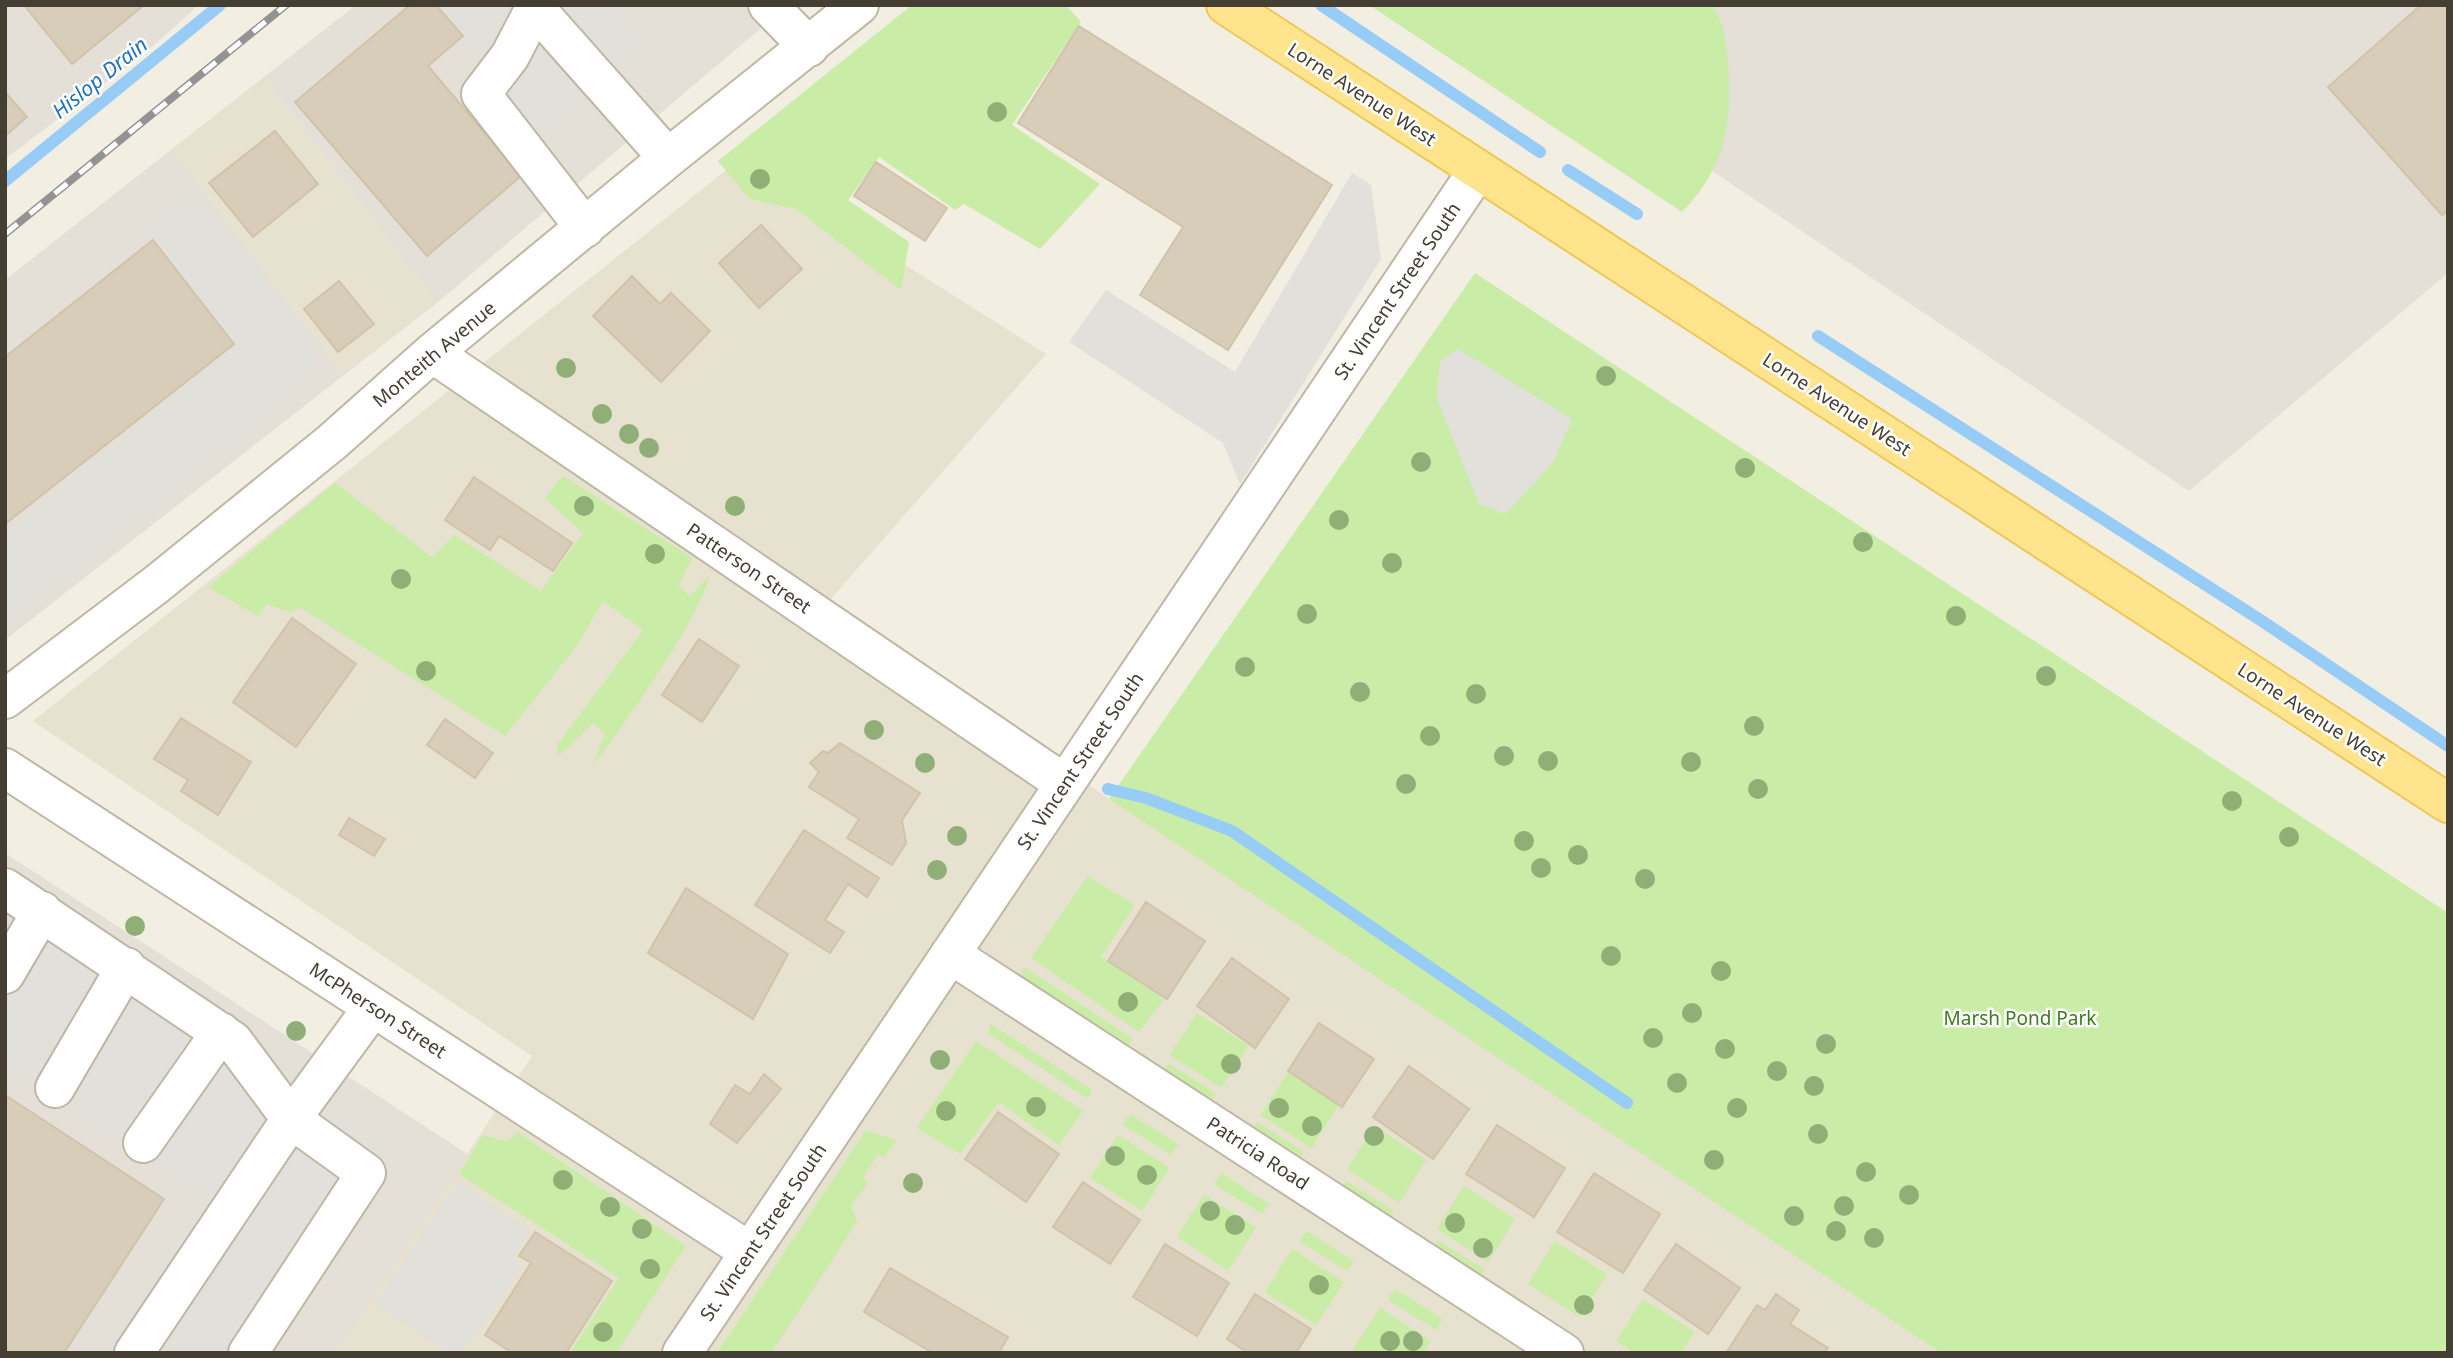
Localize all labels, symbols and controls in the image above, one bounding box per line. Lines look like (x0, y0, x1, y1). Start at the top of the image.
water label: Hislop Drain (46, 30, 153, 124)
street label: Lorne Avenue West (1283, 36, 1441, 152)
street label: St. Vincent Street South (1328, 197, 1466, 385)
street label: Monteith Avenue (367, 295, 501, 413)
street label: Lorne Avenue West (1758, 346, 1916, 462)
street label: Patterson Street (682, 517, 816, 619)
street label: Lorne Avenue West (2233, 656, 2391, 772)
street label: St. Vincent Street South (1011, 667, 1149, 855)
street label: McPherson Street (304, 956, 452, 1064)
park label: Marsh Pond Park (1943, 1005, 2097, 1031)
street label: Patricia Road (1202, 1110, 1314, 1196)
street label: St. Vincent Street South (694, 1138, 832, 1326)

